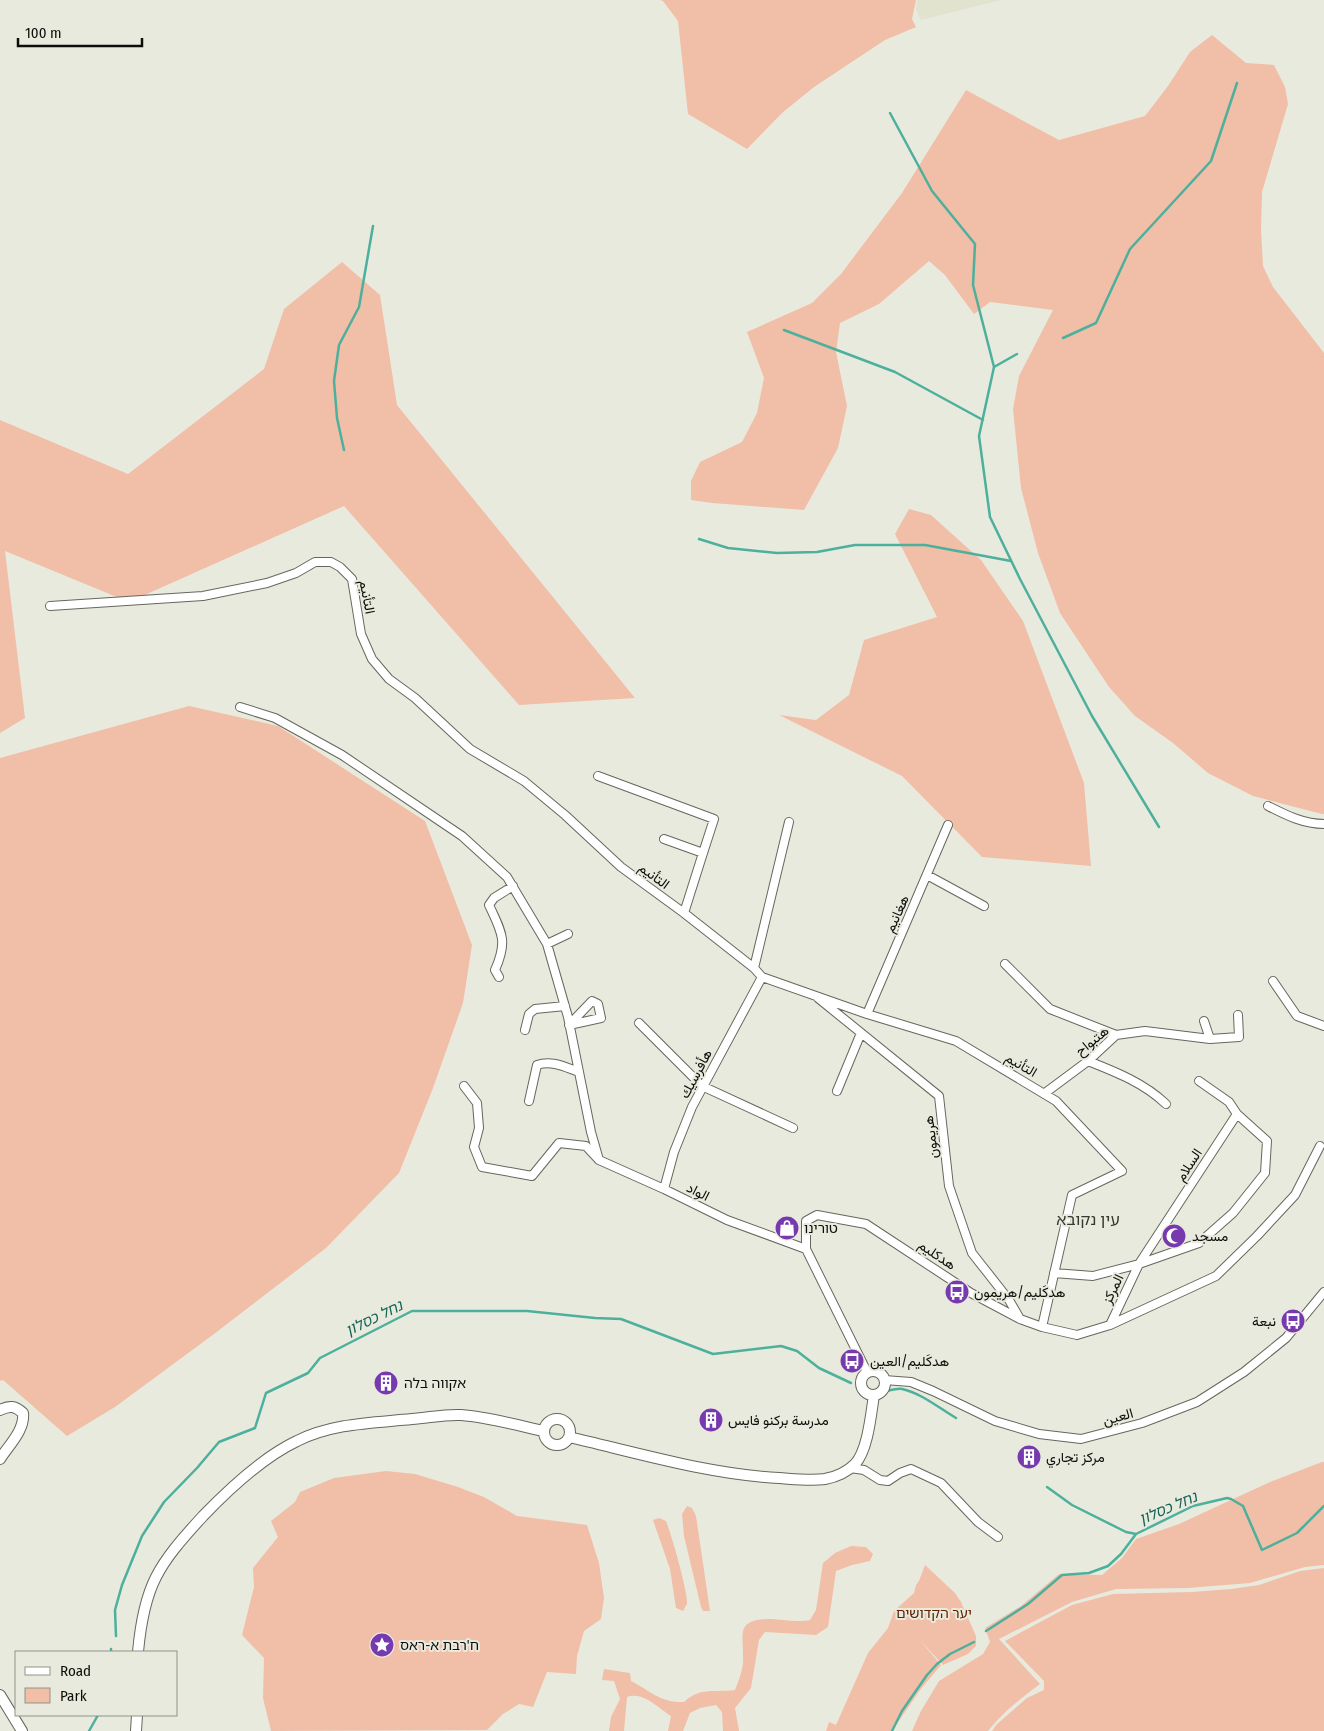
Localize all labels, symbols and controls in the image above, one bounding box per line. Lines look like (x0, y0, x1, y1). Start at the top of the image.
scale bar (18, 15, 141, 47)
text: 100 m (25, 24, 62, 42)
street label: التأنيم (355, 579, 379, 615)
street label: التأنيم (635, 859, 673, 893)
street label: هغانيم (881, 892, 913, 935)
street label: هتبواح (1072, 1022, 1114, 1061)
street label: هأفرسيك (676, 1046, 716, 1101)
street label: التأنيم (1002, 1049, 1040, 1081)
street label: هريمون (920, 1114, 942, 1159)
street label: السلام (1172, 1145, 1206, 1185)
street label: الواد (684, 1179, 712, 1205)
district label: עין נקובא (1056, 1210, 1120, 1229)
shop icon: טורינו (774, 1215, 800, 1241)
place label: טורינו (804, 1220, 838, 1237)
mosque icon: مسجد (1161, 1223, 1187, 1249)
place label: مسجد (1192, 1228, 1228, 1245)
street label: هدكليم (915, 1236, 959, 1274)
street label: المركز (1098, 1271, 1127, 1308)
bus stop icon: هدكَليم/هريمون (944, 1279, 970, 1305)
place label: هدكَليم/هريمون (974, 1284, 1066, 1301)
water label: נחל כסלון (343, 1296, 407, 1340)
bus stop icon: نبعة (1280, 1308, 1306, 1334)
place label: نبعة (1252, 1313, 1276, 1330)
bus stop icon: هدكَليم/العين (839, 1348, 865, 1374)
place label: هدكَليم/العين (870, 1353, 949, 1370)
building icon: אקווה בלה (373, 1370, 399, 1396)
place label: אקווה בלה (404, 1375, 466, 1392)
street label: العين (1101, 1405, 1135, 1429)
building icon: مدرسة بركنو فايس (698, 1407, 724, 1433)
place label: مدرسة بركنو فايس (728, 1412, 829, 1429)
building icon: مركز تجاري (1016, 1444, 1042, 1470)
place label: مركز تجاري (1046, 1449, 1105, 1469)
water label: נחל כסלון (1136, 1487, 1201, 1528)
park label: יער הקדושים (896, 1605, 972, 1622)
place icon: ח'רבת א-ראס (369, 1632, 395, 1658)
place label: ח'רבת א-ראס (400, 1637, 479, 1654)
legend (15, 1651, 178, 1716)
text: Road (60, 1662, 91, 1680)
text: Park (60, 1687, 87, 1705)

